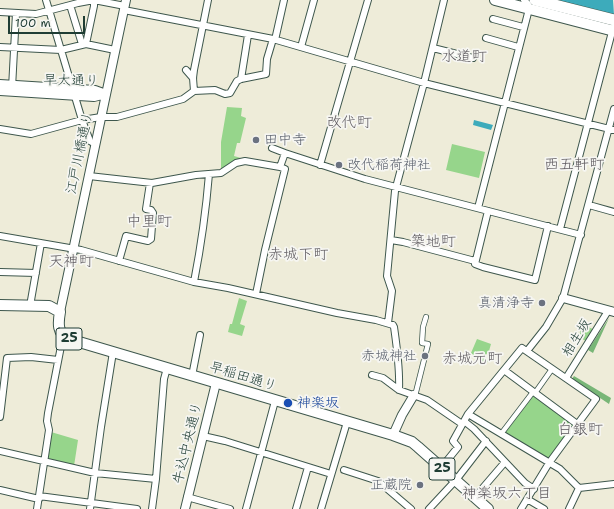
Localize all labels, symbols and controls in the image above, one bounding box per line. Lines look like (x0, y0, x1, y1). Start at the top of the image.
scale bar (10, 8, 87, 34)
text: 100 m (15, 15, 51, 31)
district label: 水道町 (442, 48, 486, 66)
street label: 早大通り (43, 72, 99, 90)
street label: 江戸川橋通り (63, 110, 97, 196)
district label: 改代町 (327, 114, 371, 132)
place label: 田中寺 (264, 132, 306, 148)
marker: 田中寺 (251, 135, 261, 145)
district label: 西五軒町 (544, 156, 604, 174)
place label: 改代稲荷神社 (347, 157, 431, 173)
marker: 改代稲荷神社 (334, 160, 344, 170)
district label: 中里町 (127, 213, 171, 231)
district label: 築地町 (411, 233, 455, 251)
district label: 赤城下町 (268, 246, 328, 264)
district label: 天神町 (49, 253, 93, 271)
place label: 真清浄寺 (478, 295, 534, 311)
marker: 真清浄寺 (537, 298, 547, 308)
street label: 相生坂 (559, 316, 595, 360)
road number: 25 (56, 328, 82, 350)
place label: 赤城神社 (361, 348, 417, 364)
district label: 赤城元町 (442, 350, 502, 368)
marker: 赤城神社 (420, 351, 430, 361)
street label: 早稲田通り (207, 359, 279, 395)
place label: 神楽坂 (297, 395, 339, 411)
marker: 神楽坂 (282, 397, 294, 409)
street label: 牛込中央通り (170, 400, 206, 486)
district label: 白銀町 (558, 421, 602, 439)
road number: 25 (429, 458, 455, 480)
place label: 正蔵院 (370, 477, 412, 493)
marker: 正蔵院 (415, 480, 425, 490)
district label: 神楽坂六丁目 (462, 485, 552, 503)

